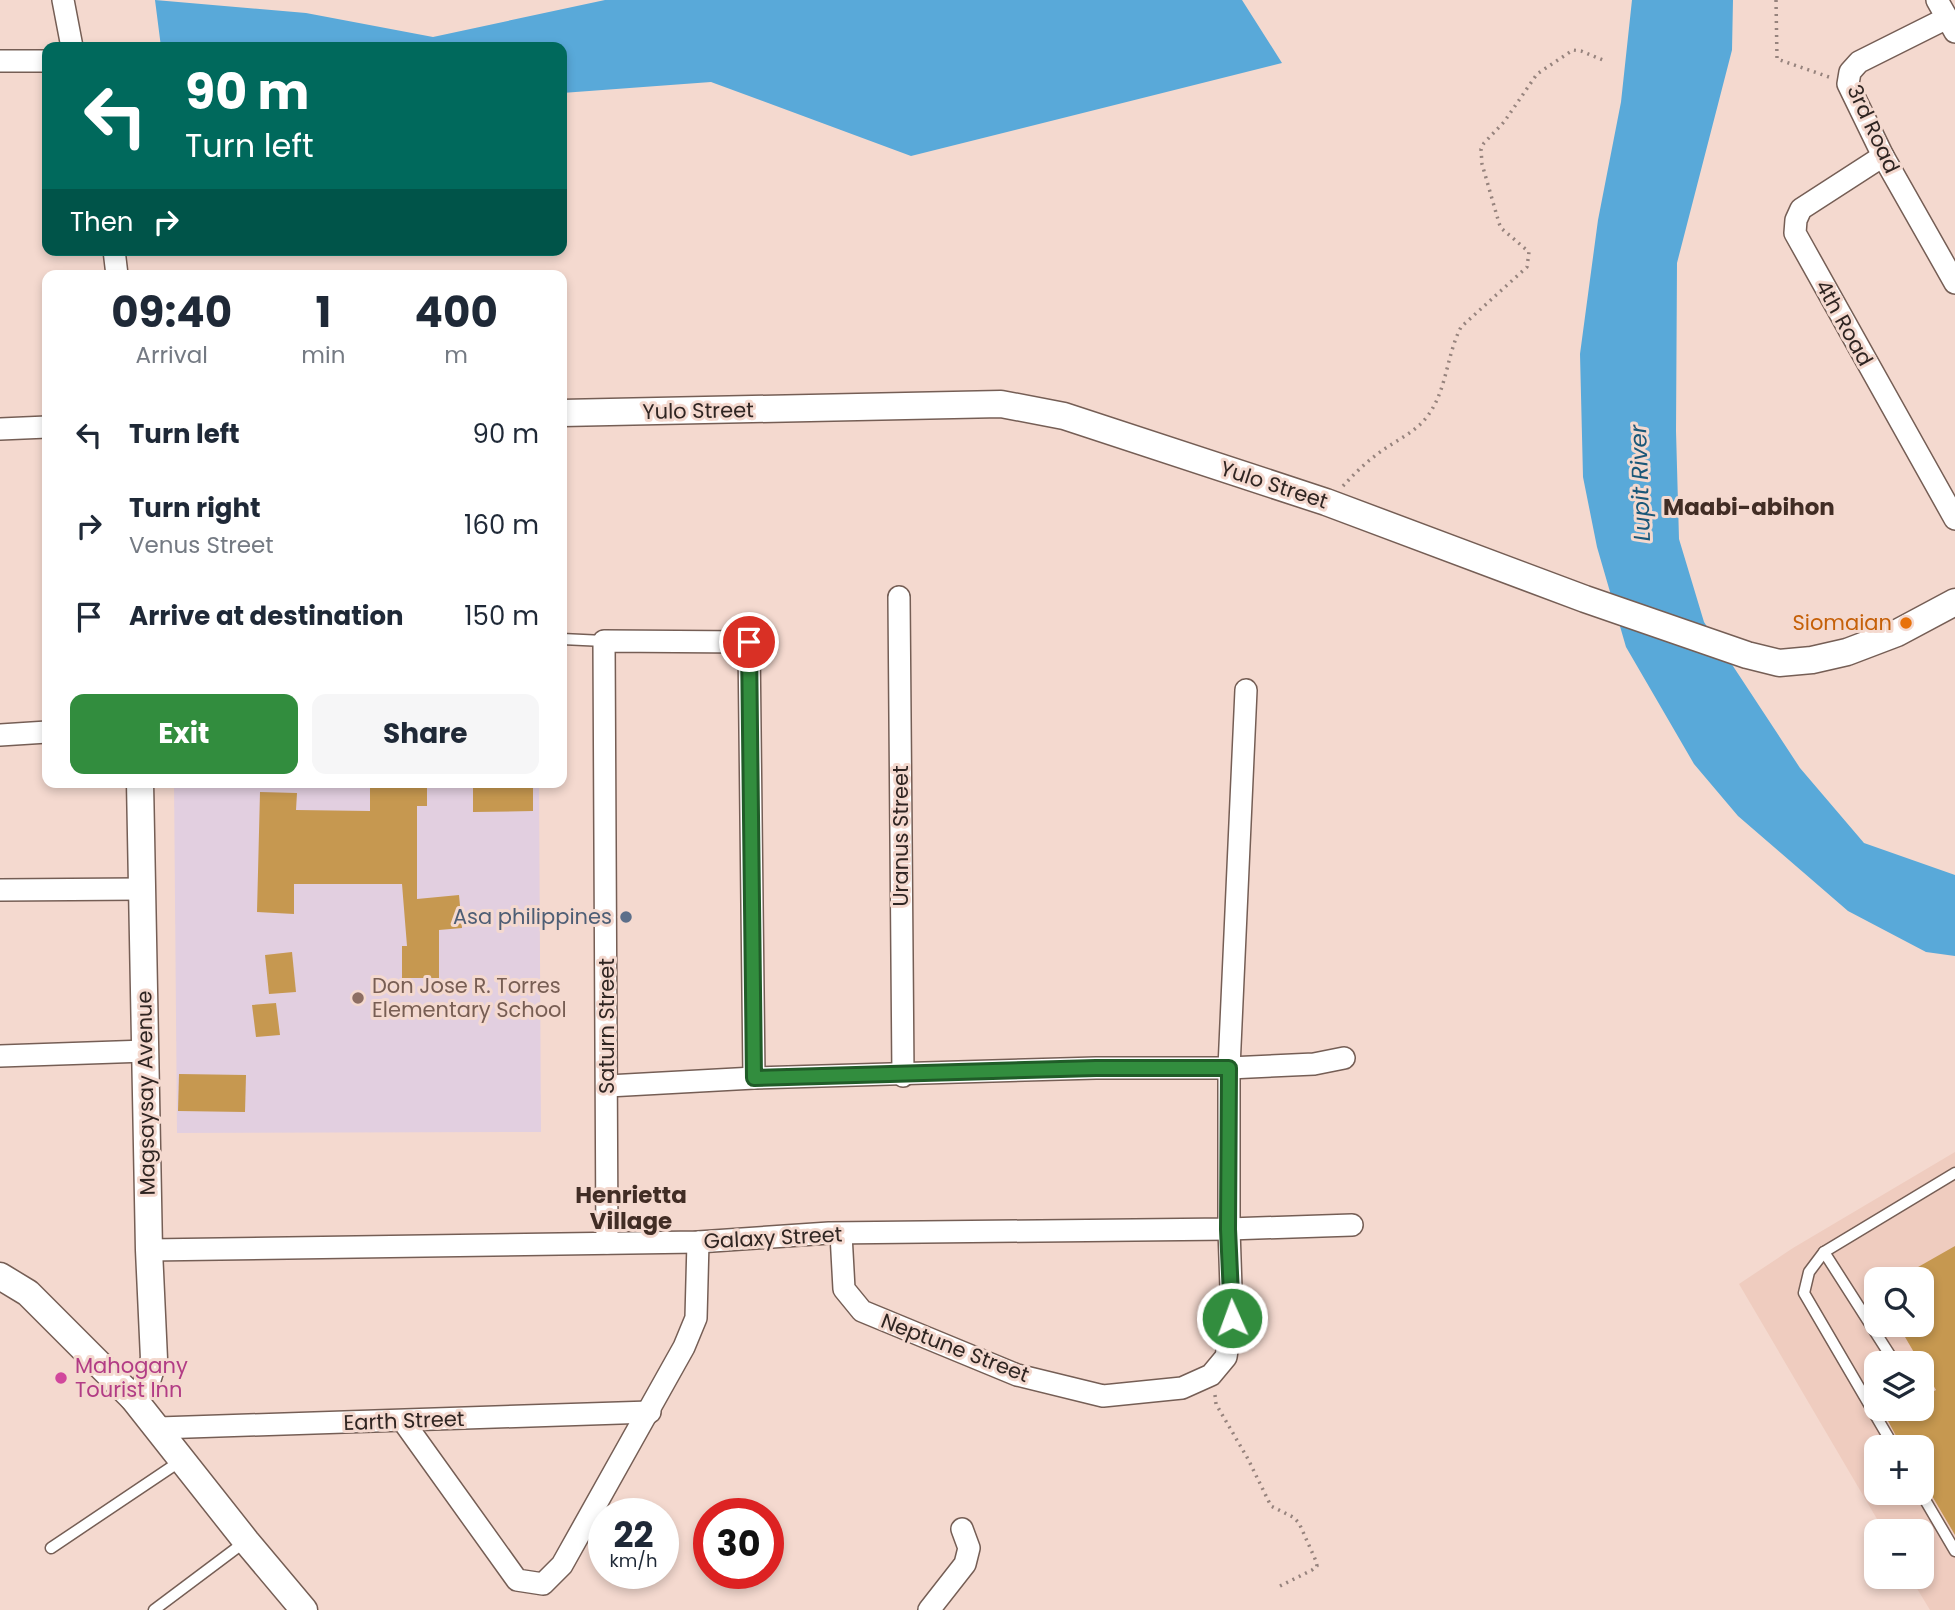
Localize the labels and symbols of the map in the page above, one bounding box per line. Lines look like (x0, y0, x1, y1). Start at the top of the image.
street label: 3rd Road (1840, 80, 1907, 178)
street label: 4th Road (1809, 274, 1880, 371)
street label: Yulo Street (642, 395, 754, 426)
water label: Lupit River (1622, 423, 1658, 542)
street label: Yulo Street (1217, 454, 1332, 516)
district label: Maabi-abihon (1663, 491, 1835, 523)
place label: Siomaian (1792, 608, 1892, 637)
pin (719, 612, 779, 672)
marker: Siomaian (1898, 615, 1914, 631)
street label: Uranus Street (886, 765, 915, 907)
place label: Asa philippines (453, 902, 612, 931)
marker: Asa philippines (618, 909, 634, 925)
street label: Saturn Street (592, 958, 621, 1094)
place label: Don Jose R. Torres Elementary School (372, 971, 567, 1024)
street label: Magsaysay Avenue (129, 990, 162, 1196)
marker: Don Jose R. Torres Elementary School (350, 990, 366, 1006)
district label: Henrietta Village (575, 1179, 687, 1237)
street label: Galaxy Street (703, 1219, 843, 1256)
position arrow (1195, 1281, 1269, 1355)
street label: Neptune Street (877, 1306, 1033, 1389)
place label: Mahogany Tourist Inn (75, 1351, 188, 1404)
marker: Mahogany Tourist Inn (53, 1370, 69, 1386)
street label: Earth Street (343, 1404, 465, 1437)
speed limit sign: 30 (693, 1498, 784, 1589)

